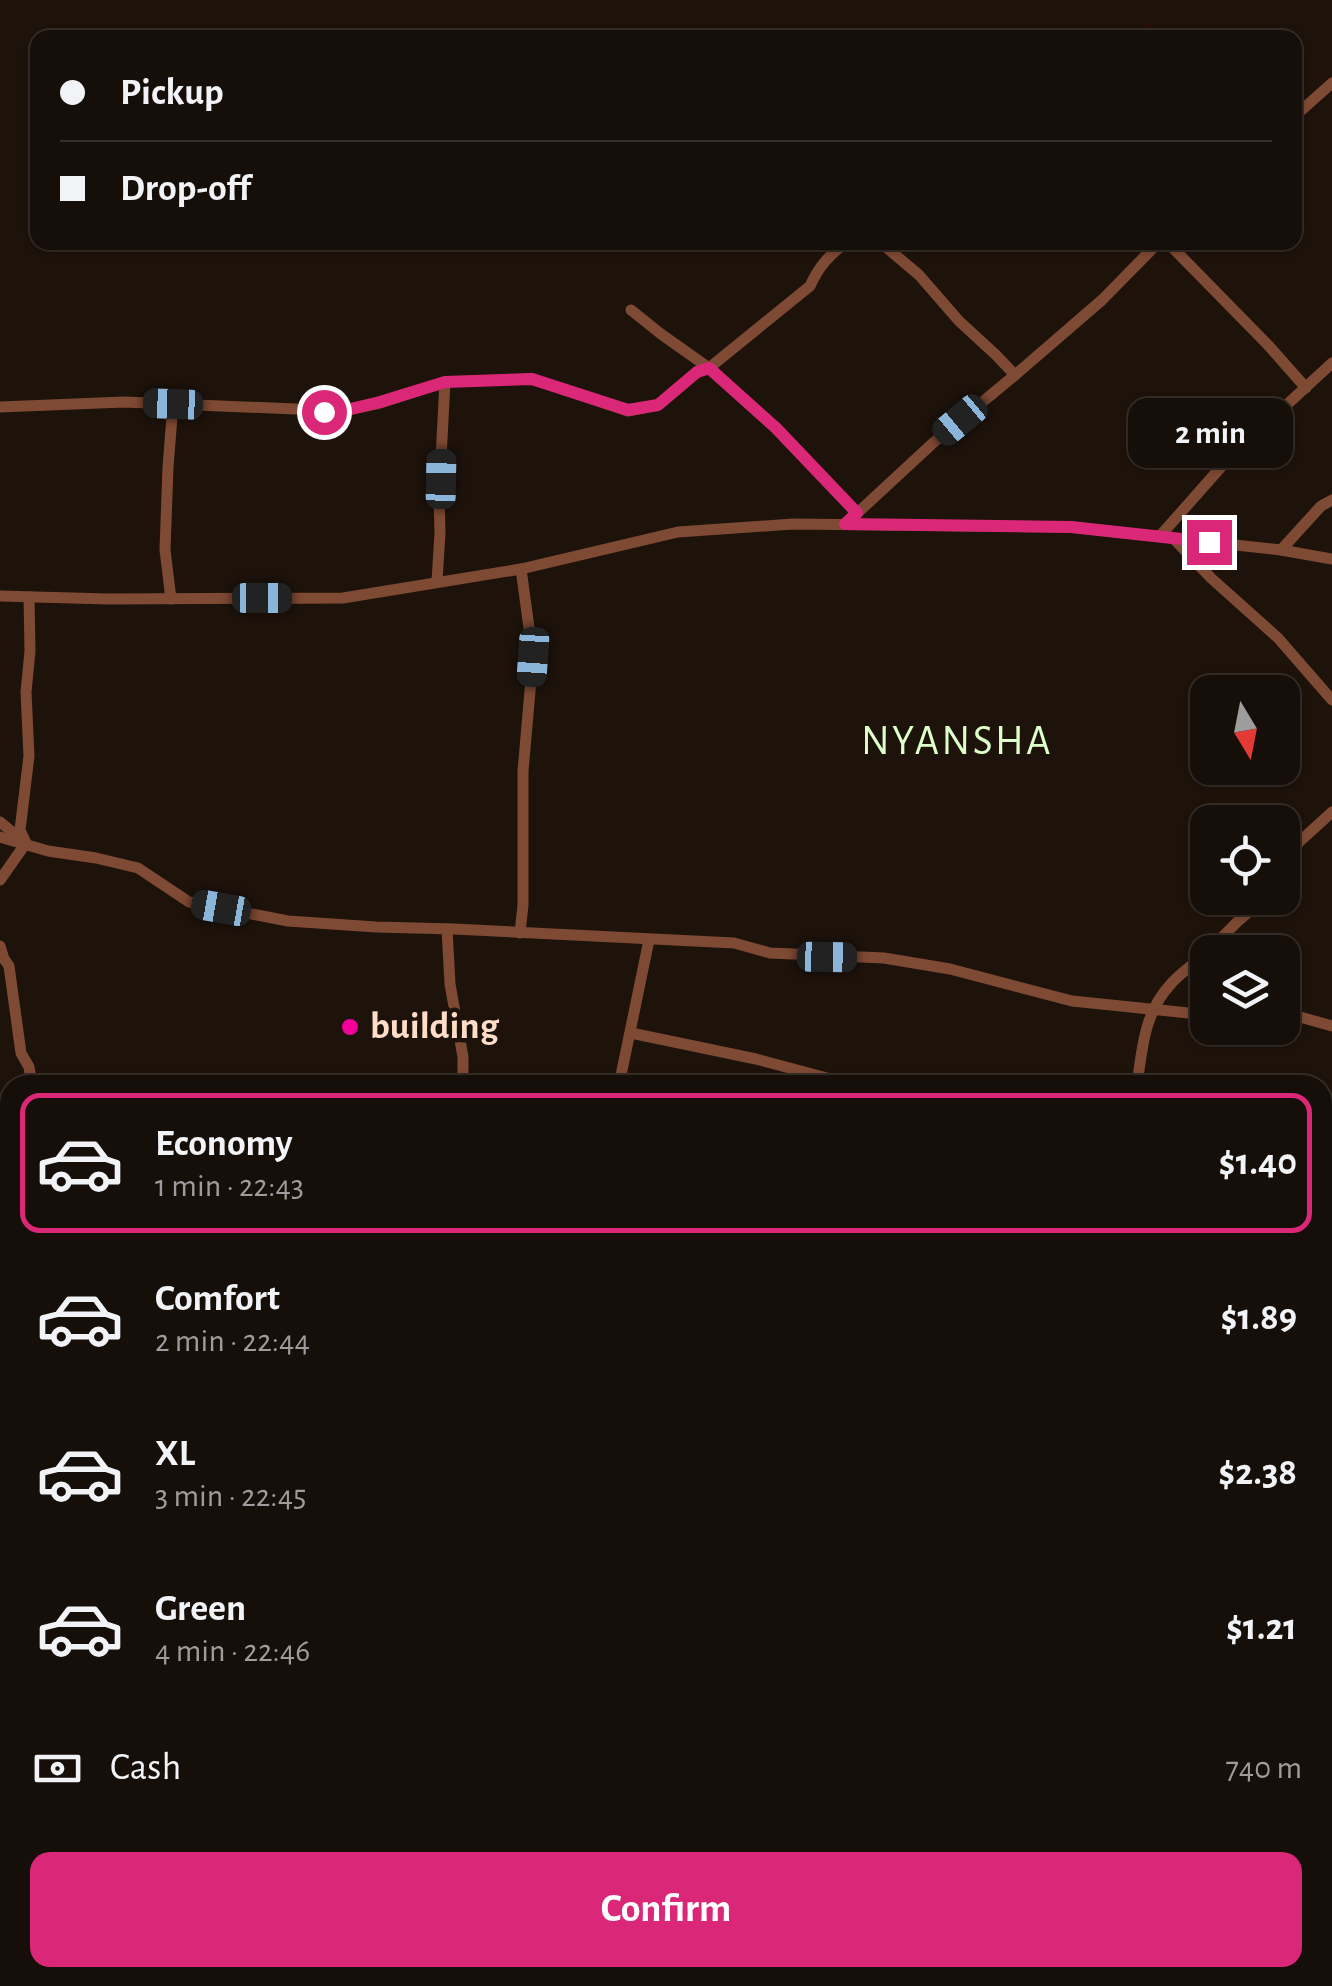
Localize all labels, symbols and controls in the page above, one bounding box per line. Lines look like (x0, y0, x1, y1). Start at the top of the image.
text: Pickup (120, 74, 224, 112)
text: Drop-off (120, 170, 251, 208)
car (142, 388, 204, 420)
car (927, 389, 993, 451)
route start (302, 390, 347, 435)
callout: 2 min (1126, 397, 1292, 467)
text: 2 min (1175, 417, 1246, 449)
car (425, 449, 457, 509)
route end (1187, 520, 1232, 565)
car (232, 583, 292, 613)
car (516, 626, 550, 688)
north arrow (1190, 675, 1300, 785)
map controls (1190, 675, 1300, 1045)
district label: NYANSHA (861, 720, 1053, 762)
button: locate (1190, 805, 1300, 915)
car (189, 888, 253, 928)
button: layers (1190, 935, 1300, 1045)
car (797, 941, 857, 973)
place label: building (370, 1008, 500, 1046)
marker: building (339, 1016, 361, 1038)
icon: car (35, 1118, 125, 1208)
text: Economy (155, 1125, 293, 1163)
text: $1.40 (1219, 1144, 1297, 1182)
text: 1 min · 22:43 (155, 1170, 304, 1202)
icon: car (35, 1273, 125, 1363)
text: Comfort (155, 1280, 280, 1318)
text: $1.89 (1220, 1299, 1297, 1337)
text: 2 min · 22:44 (155, 1325, 310, 1357)
icon: car (35, 1428, 125, 1518)
text: XL (155, 1435, 195, 1473)
text: $2.38 (1218, 1454, 1297, 1492)
text: 3 min · 22:45 (155, 1480, 306, 1512)
icon: car (35, 1583, 125, 1673)
text: Green (155, 1590, 246, 1628)
text: $1.21 (1226, 1609, 1297, 1647)
text: 4 min · 22:46 (155, 1635, 310, 1667)
icon: cash (30, 1741, 85, 1796)
text: Cash (110, 1749, 181, 1787)
text: 740 m (1225, 1752, 1302, 1784)
button: Confirm (30, 1852, 1302, 1967)

